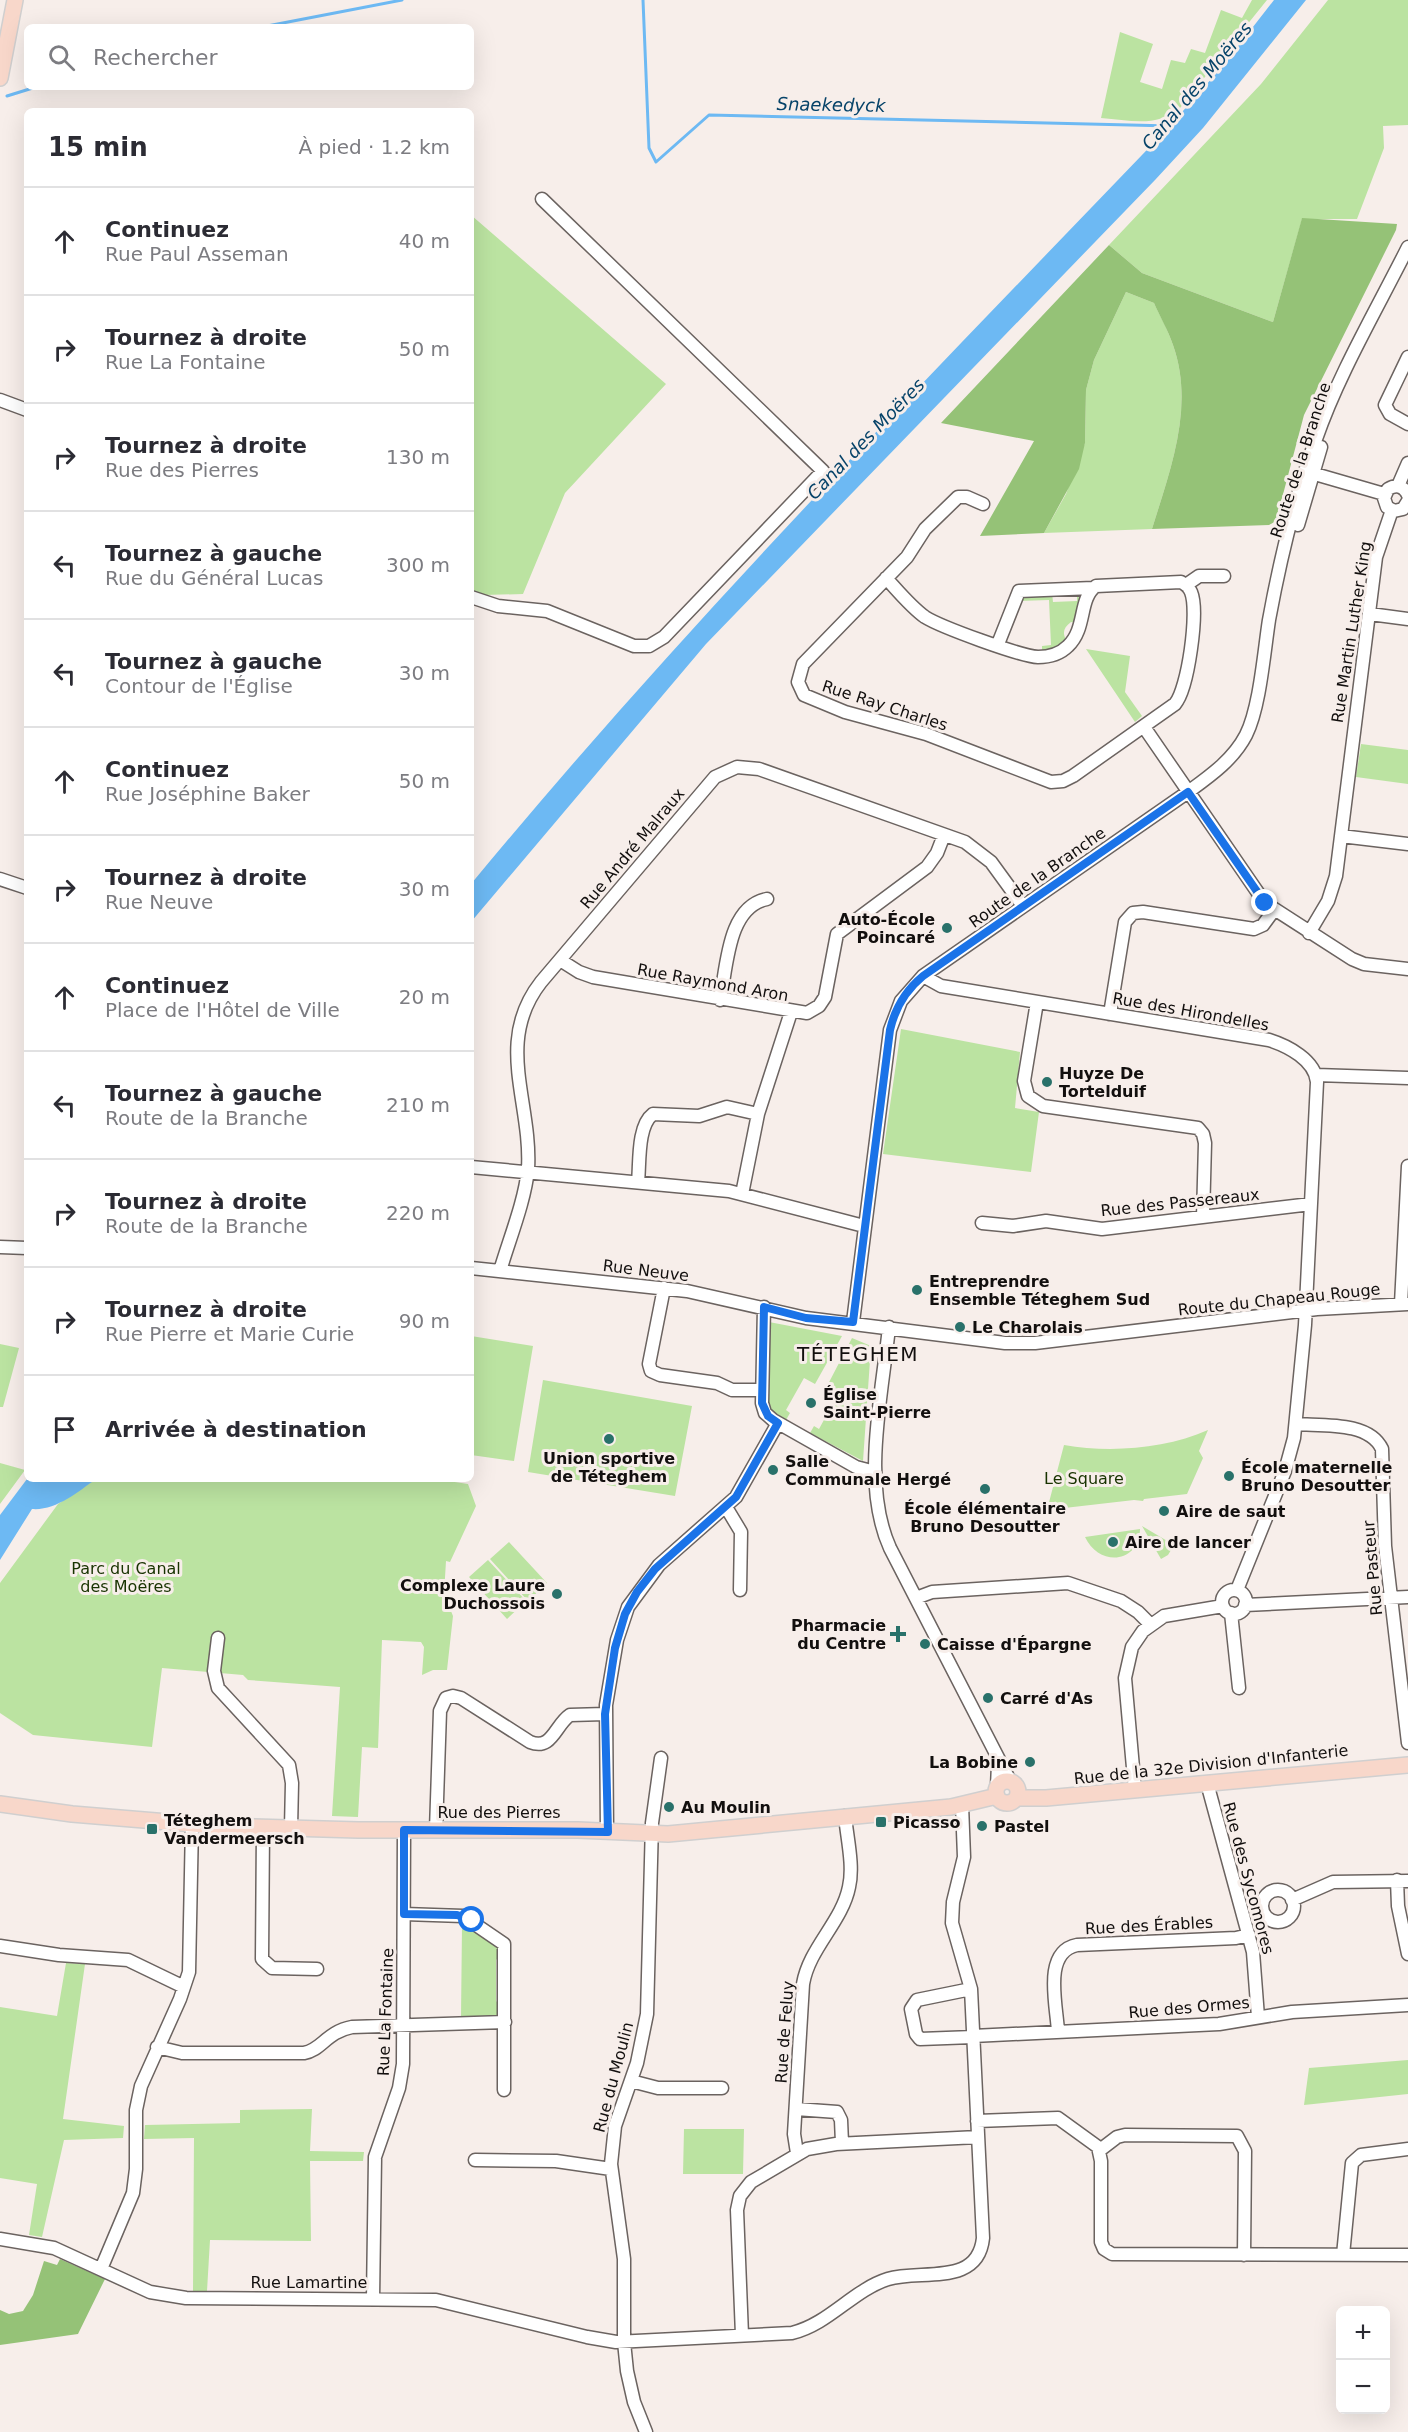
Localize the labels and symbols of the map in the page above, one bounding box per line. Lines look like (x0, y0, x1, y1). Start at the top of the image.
water label: Canal des Moëres (1137, 18, 1256, 154)
water label: Snaekedyck (776, 93, 887, 116)
water label: Canal des Moëres (803, 374, 929, 503)
street label: Route de la Branche (1266, 380, 1335, 540)
street label: Rue Martin Luther King (1328, 540, 1375, 724)
street label: Rue Ray Charles (820, 676, 950, 735)
street label: Rue André Malraux (576, 784, 688, 913)
street label: Route de la Branche (965, 823, 1109, 932)
route end (1251, 889, 1277, 915)
place label: Auto-École Poincaré (838, 910, 935, 947)
marker: Auto-École Poincaré (940, 921, 954, 935)
street label: Rue Raymond Aron (636, 960, 790, 1005)
street label: Rue des Hirondelles (1111, 988, 1271, 1035)
place label: Huyze De Tortelduif (1059, 1064, 1147, 1101)
marker: Huyze De Tortelduif (1040, 1075, 1054, 1089)
street label: Rue des Passereaux (1100, 1185, 1260, 1220)
street label: Rue Neuve (602, 1256, 690, 1285)
place label: Entreprendre Ensemble Téteghem Sud (929, 1272, 1150, 1309)
street label: Route du Chapeau Rouge (1177, 1279, 1381, 1320)
marker: Entreprendre Ensemble Téteghem Sud (910, 1283, 924, 1297)
place label: Le Charolais (972, 1318, 1083, 1337)
marker: Le Charolais (953, 1320, 967, 1334)
district label: TÉTEGHEM (796, 1342, 919, 1366)
place label: Église Saint-Pierre (823, 1385, 931, 1422)
marker: Église Saint-Pierre (804, 1396, 818, 1410)
marker: Union sportive de Téteghem (602, 1432, 616, 1446)
place label: Union sportive de Téteghem (543, 1449, 675, 1486)
place label: Salle Communale Hergé (785, 1452, 951, 1489)
place label: École maternelle Bruno Desoutter (1241, 1458, 1392, 1495)
marker: Salle Communale Hergé (766, 1463, 780, 1477)
park label: Le Square (1044, 1469, 1124, 1488)
marker: École maternelle Bruno Desoutter (1222, 1469, 1236, 1483)
marker: École élémentaire Bruno Desoutter (978, 1482, 992, 1496)
place label: École élémentaire Bruno Desoutter (904, 1499, 1066, 1536)
place label: Aire de saut (1176, 1502, 1286, 1521)
marker: Aire de saut (1157, 1504, 1171, 1518)
street label: Rue Pasteur (1359, 1519, 1386, 1616)
place label: Aire de lancer (1125, 1533, 1251, 1552)
marker: Aire de lancer (1106, 1535, 1120, 1549)
park label: Parc du Canal des Moëres (71, 1559, 181, 1596)
place label: Complexe Laure Duchossois (400, 1576, 545, 1613)
marker: Complexe Laure Duchossois (550, 1587, 564, 1601)
place label: Pharmacie du Centre (791, 1616, 886, 1653)
marker: Pharmacie du Centre (891, 1627, 905, 1641)
place label: Caisse d'Épargne (937, 1635, 1092, 1654)
marker: Caisse d'Épargne (918, 1637, 932, 1651)
place label: Carré d'As (1000, 1689, 1093, 1708)
marker: Carré d'As (981, 1691, 995, 1705)
street label: Rue de la 32e Division d'Infanterie (1073, 1741, 1349, 1788)
place label: La Bobine (929, 1753, 1018, 1772)
marker: La Bobine (1023, 1755, 1037, 1769)
place label: Au Moulin (681, 1798, 771, 1817)
marker: Au Moulin (662, 1800, 676, 1814)
street label: Rue des Sycomores (1219, 1800, 1278, 1956)
street label: Rue des Pierres (437, 1803, 561, 1822)
place label: Téteghem Vandermeersch (164, 1811, 305, 1848)
place label: Picasso (893, 1813, 961, 1832)
marker: Picasso (874, 1815, 888, 1829)
place label: Pastel (994, 1817, 1050, 1836)
marker: Pastel (975, 1819, 989, 1833)
marker: Téteghem Vandermeersch (145, 1822, 159, 1836)
route start (458, 1906, 484, 1932)
street label: Rue des Érables (1085, 1913, 1214, 1938)
street label: Rue La Fontaine (374, 1948, 397, 2076)
street label: Rue de Feluy (771, 1980, 798, 2084)
street label: Rue des Ormes (1128, 1993, 1250, 2022)
street label: Rue du Moulin (590, 2020, 637, 2134)
street label: Rue Lamartine (251, 2273, 367, 2292)

